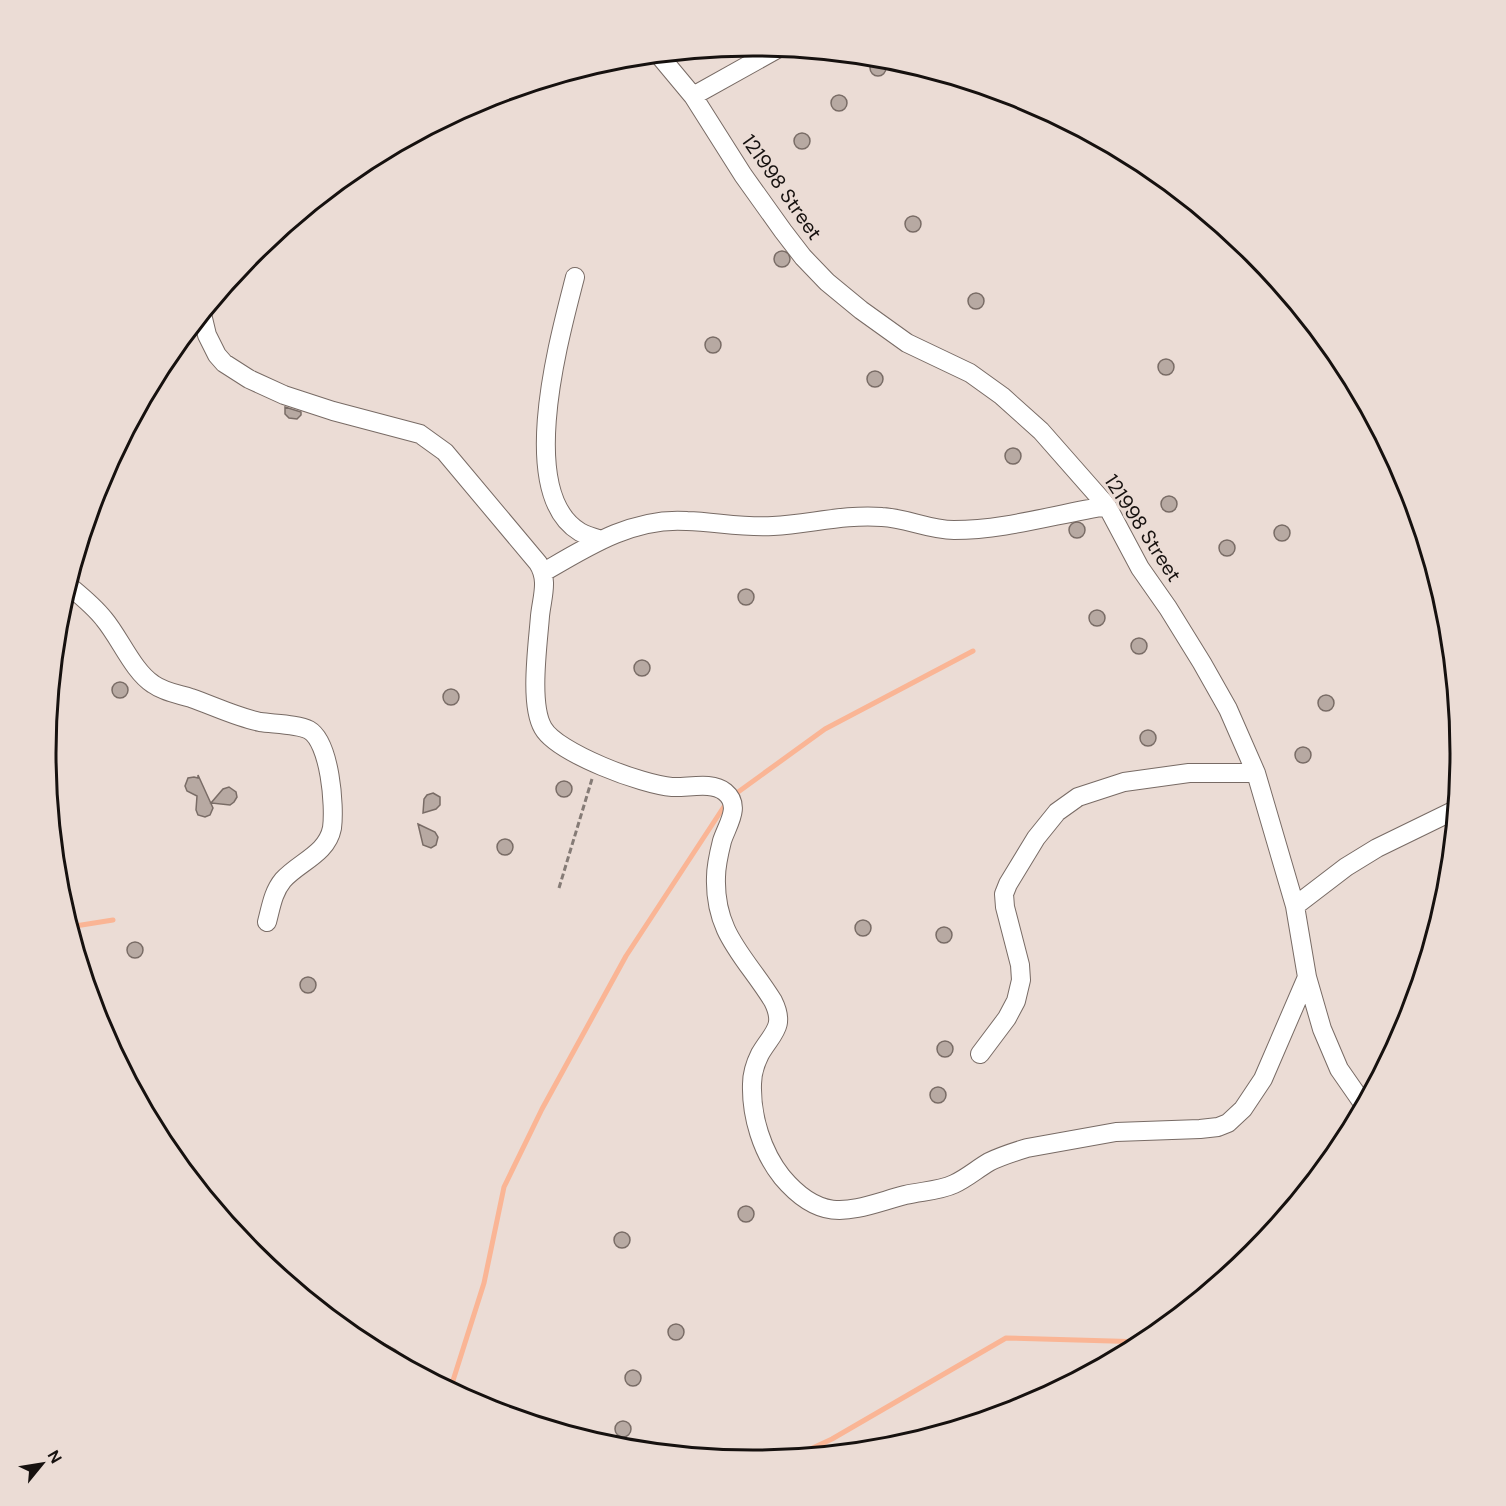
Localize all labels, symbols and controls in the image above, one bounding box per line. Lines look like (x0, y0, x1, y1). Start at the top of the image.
street label: 121998 Street (736, 129, 828, 245)
street label: 121998 Street (1099, 469, 1187, 587)
north arrow (12, 1434, 72, 1494)
text: N (43, 1446, 67, 1467)

